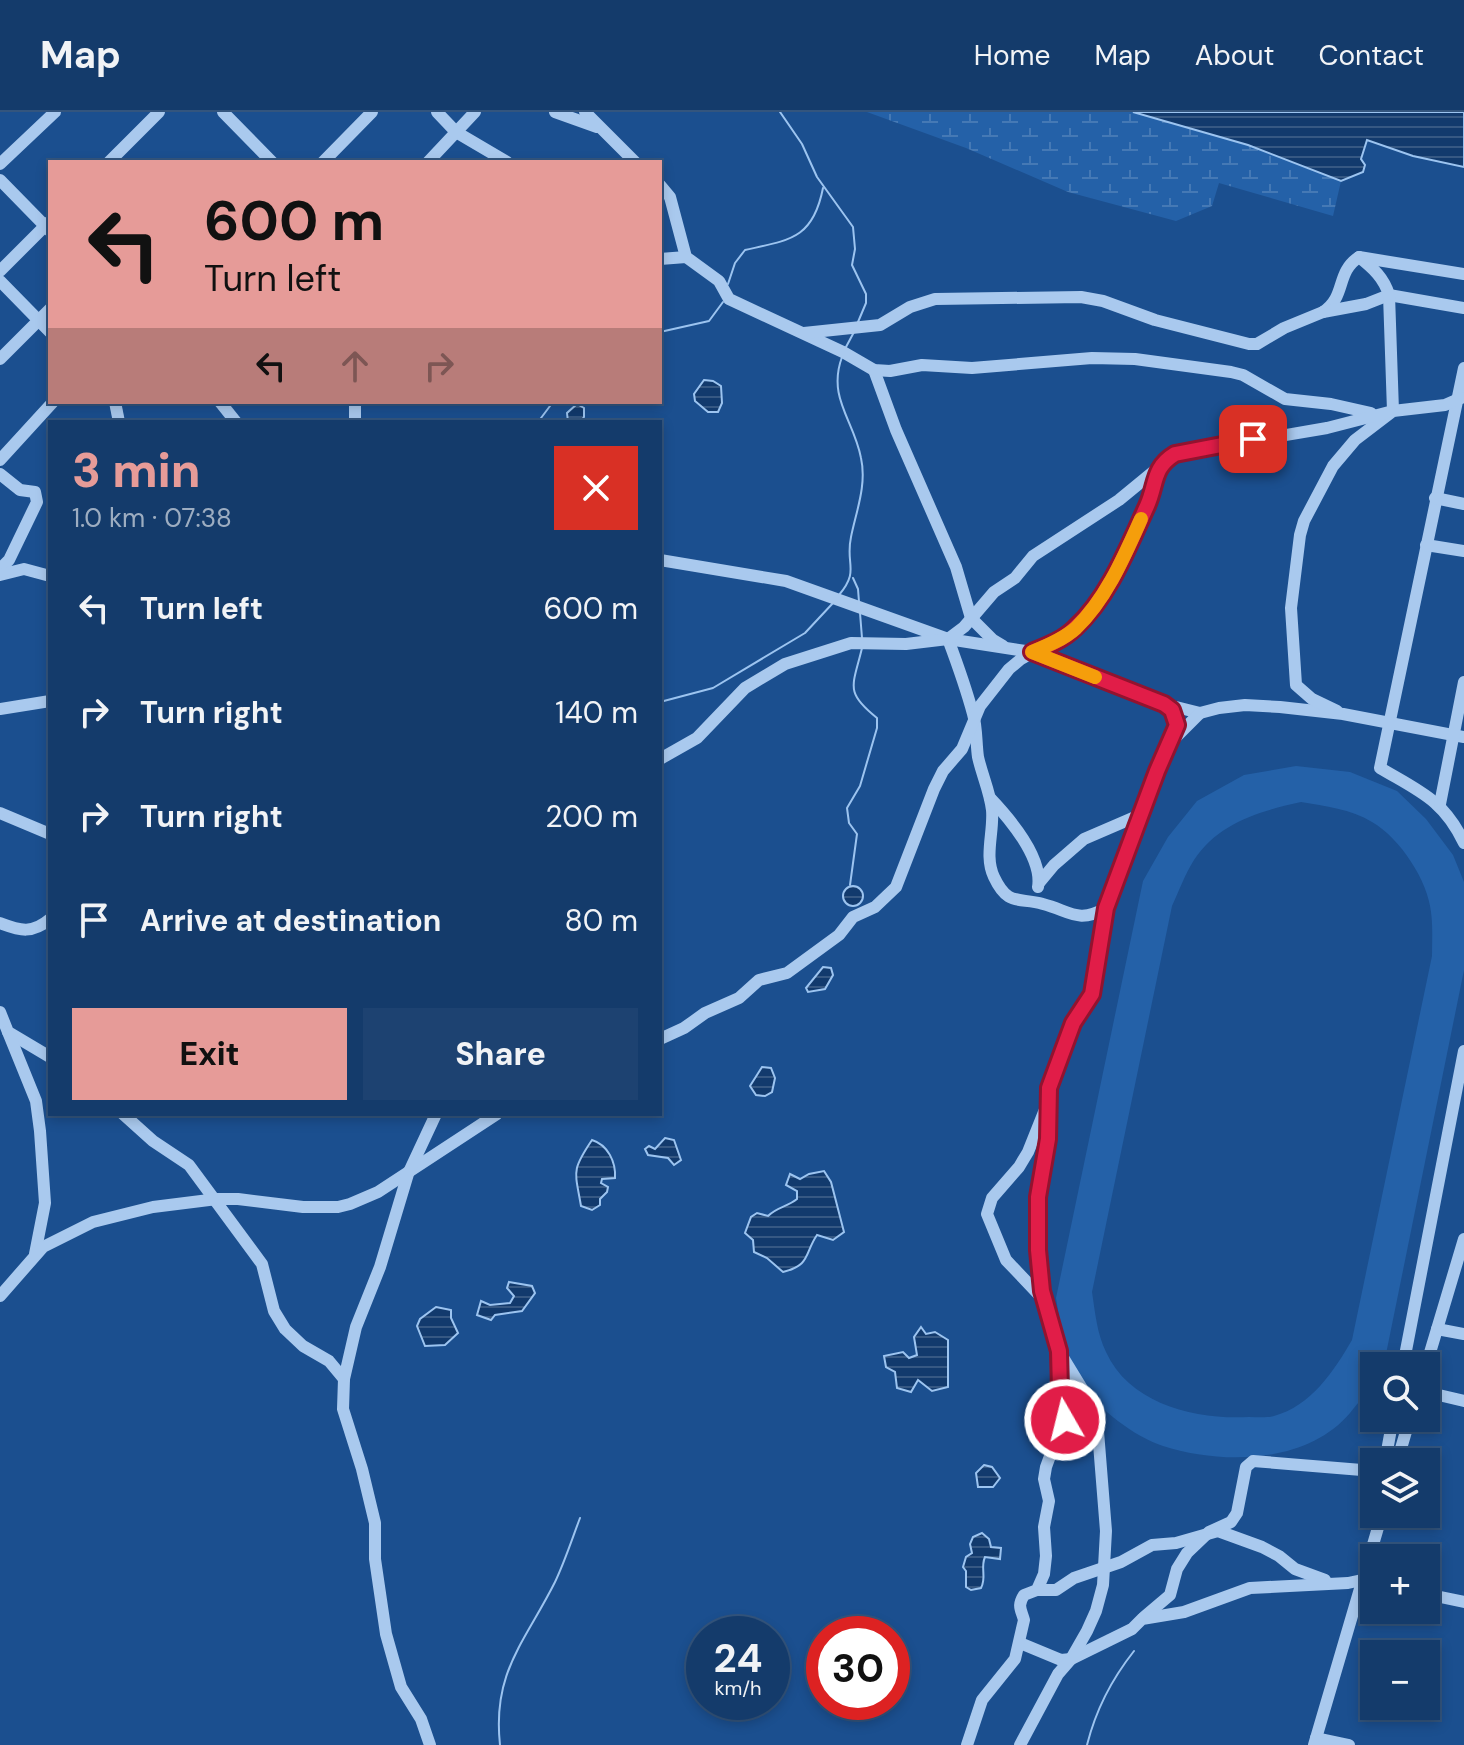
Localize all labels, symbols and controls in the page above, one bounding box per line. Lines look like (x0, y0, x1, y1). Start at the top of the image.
text: Map (40, 30, 121, 80)
text: Home (974, 37, 1050, 74)
text: Map (1094, 37, 1151, 74)
text: About (1195, 37, 1274, 74)
text: Contact (1318, 37, 1424, 74)
text: 600 m (204, 184, 384, 257)
icon: left (72, 192, 176, 296)
text: Turn left (204, 255, 341, 302)
icon: left (249, 344, 293, 388)
icon: ahead (333, 344, 377, 388)
icon: right (417, 344, 461, 388)
pin (1219, 405, 1287, 473)
icon: arrive (1231, 417, 1275, 461)
text: 3 min (72, 439, 201, 502)
button: close (554, 446, 638, 530)
text: 1.0 km · 07:38 (72, 501, 232, 535)
icon: left (72, 586, 116, 630)
text: Turn left (140, 589, 263, 628)
text: 600 m (543, 589, 638, 628)
icon: right (72, 690, 116, 734)
text: Turn right (140, 693, 283, 732)
text: 140 m (555, 693, 638, 732)
icon: right (72, 794, 116, 838)
text: Turn right (140, 797, 283, 836)
text: 200 m (545, 797, 638, 836)
icon: arrive (72, 898, 116, 942)
text: Arrive at destination (140, 901, 441, 940)
text: 80 m (565, 901, 638, 940)
button: Exit (72, 1008, 347, 1100)
button: Share (363, 1008, 638, 1100)
map controls (1360, 1352, 1440, 1720)
button: search (1360, 1352, 1440, 1432)
position arrow (1023, 1378, 1107, 1462)
button: layers (1360, 1448, 1440, 1528)
button: + (1360, 1544, 1440, 1624)
speed limit sign: 30 (806, 1616, 910, 1720)
text: 24 (714, 1632, 762, 1684)
button: − (1360, 1640, 1440, 1720)
text: km/h (714, 1675, 762, 1701)

